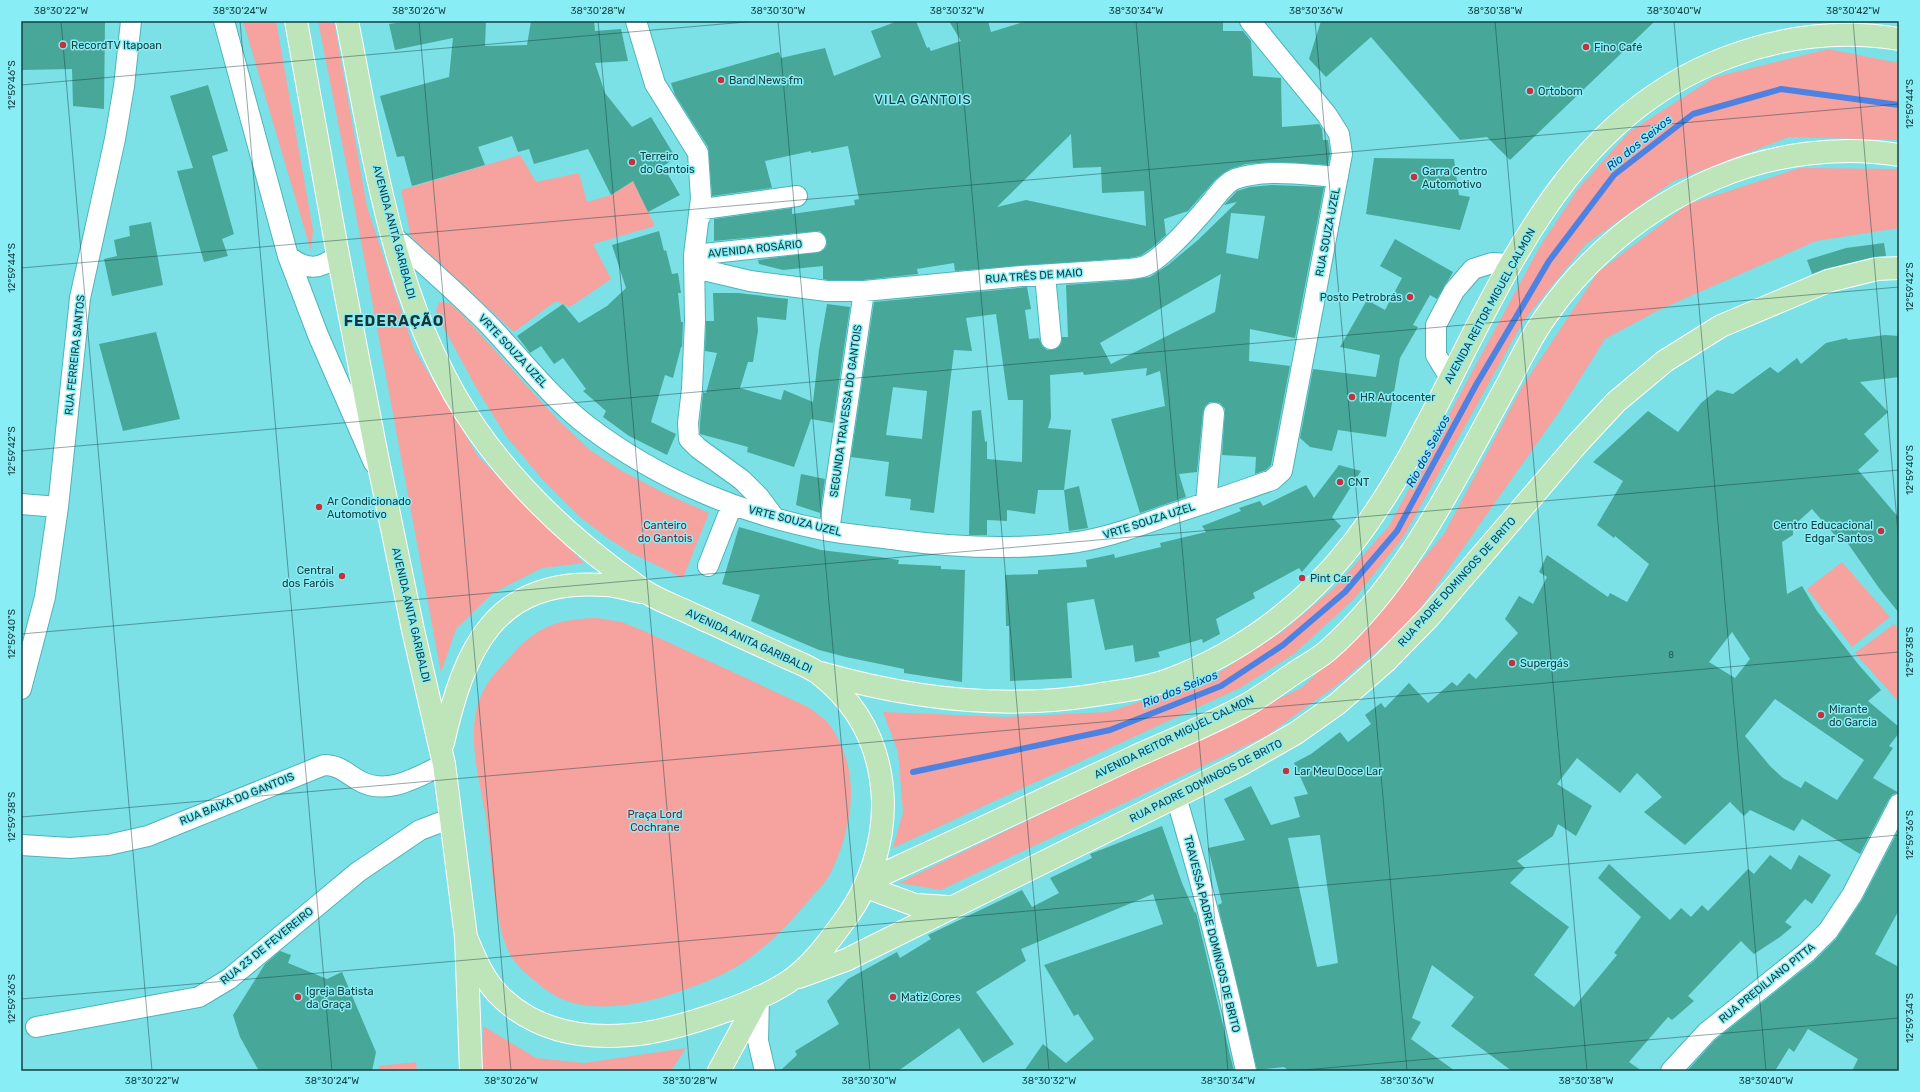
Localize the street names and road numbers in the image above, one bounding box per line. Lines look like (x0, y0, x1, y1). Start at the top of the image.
street label: AVENIDA ANITA GARIBALDI (370, 164, 418, 300)
street label: RUA SOUZA UZEL (1313, 187, 1343, 277)
street label: AVENIDA REITOR MIGUEL CALMON (1442, 226, 1538, 386)
street label: AVENIDA ROSÁRIO (707, 238, 803, 260)
street label: RUA TRÊS DE MAIO (985, 266, 1083, 286)
street label: RUA FERREIRA SANTOS (62, 294, 88, 416)
street label: VRTE SOUZA UZEL (476, 312, 550, 390)
street label: SEGUNDA TRAVESSA DO GANTOIS (827, 324, 865, 498)
street label: VRTE SOUZA UZEL (1102, 500, 1196, 542)
street label: VRTE SOUZA UZEL (747, 503, 843, 539)
street label: RUA PADRE DOMINGOS DE BRITO (1395, 515, 1519, 649)
street label: AVENIDA ANITA GARIBALDI (389, 546, 433, 684)
street label: AVENIDA ANITA GARIBALDI (684, 606, 814, 676)
street label: AVENIDA REITOR MIGUEL CALMON (1092, 693, 1256, 781)
street label: RUA PADRE DOMINGOS DE BRITO (1127, 737, 1285, 825)
street label: RUA BAIXA DO GANTOIS (178, 770, 296, 828)
street label: TRAVESSA PADRE DOMINGOS DE BRITO (1181, 834, 1243, 1034)
street label: RUA 23 DE FEVEREIRO (218, 905, 316, 987)
street label: RUA PREDILIANO PITTA (1716, 940, 1818, 1026)

